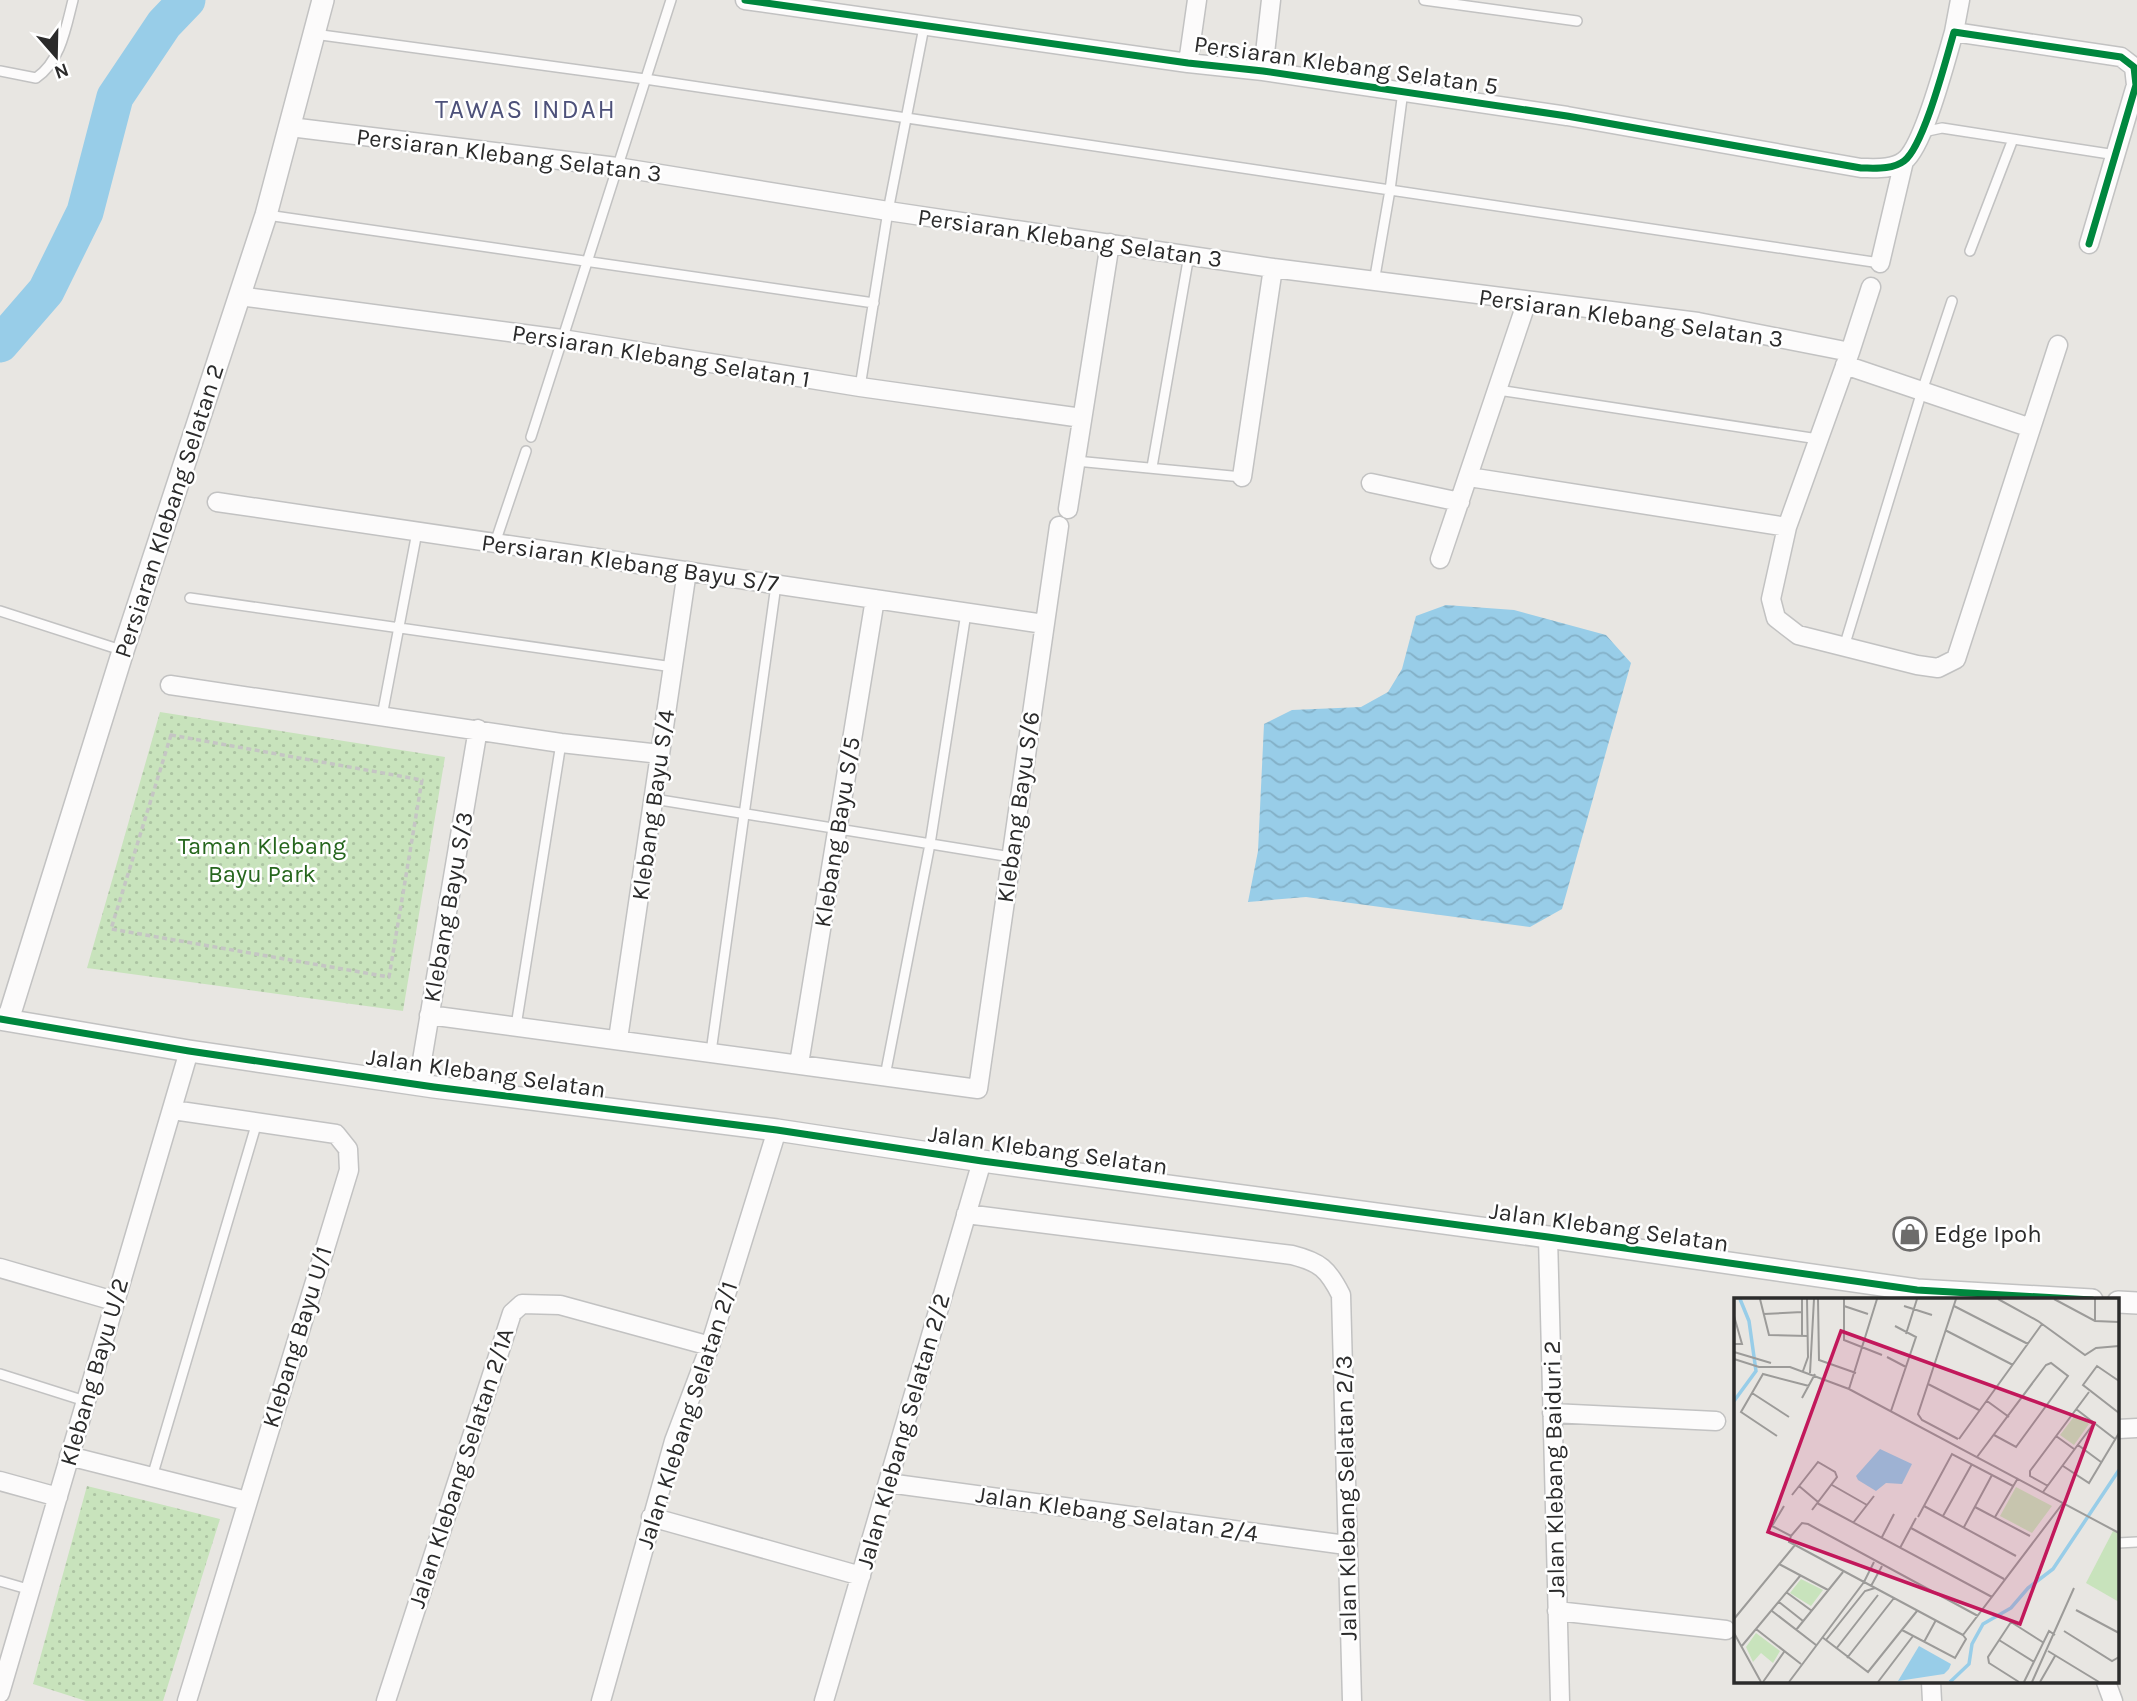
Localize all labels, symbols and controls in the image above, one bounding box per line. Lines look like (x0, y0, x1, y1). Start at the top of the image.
north arrow (21, 21, 91, 91)
street label: Persiaran Klebang Selatan 5 (1192, 30, 1500, 100)
text: N (51, 58, 72, 84)
district label: TAWAS INDAH (435, 94, 617, 125)
street label: Persiaran Klebang Selatan 3 (355, 122, 663, 188)
street label: Persiaran Klebang Selatan 3 (916, 203, 1224, 273)
street label: Persiaran Klebang Selatan 3 (1477, 283, 1785, 353)
street label: Persiaran Klebang Selatan 1 (510, 319, 812, 393)
street label: Persiaran Klebang Selatan 2 (108, 361, 230, 661)
street label: Persiaran Klebang Bayu S/7 (480, 528, 780, 598)
street label: Klebang Bayu S/4 (626, 708, 680, 902)
street label: Klebang Bayu S/6 (991, 710, 1045, 904)
street label: Klebang Bayu S/5 (808, 735, 866, 929)
street label: Klebang Bayu S/3 (417, 809, 479, 1005)
park label: Taman Klebang Bayu Park (178, 832, 346, 888)
street label: Jalan Klebang Selatan (365, 1042, 607, 1104)
street label: Jalan Klebang Selatan (927, 1119, 1169, 1181)
street label: Jalan Klebang Selatan (1488, 1196, 1730, 1258)
shop icon: Edge Ipoh (1891, 1215, 1929, 1253)
place label: Edge Ipoh (1934, 1220, 2042, 1248)
street label: Klebang Bayu U/1 (256, 1243, 338, 1431)
street label: Klebang Bayu U/2 (54, 1275, 134, 1469)
street label: Jalan Klebang Selatan 2/1 (631, 1278, 743, 1552)
street label: Jalan Klebang Selatan 2/2 (850, 1290, 956, 1572)
inset map (1734, 1298, 2120, 1684)
street label: Jalan Klebang Selatan 2/1A (402, 1324, 520, 1612)
street label: Jalan Klebang Baiduri 2 (1538, 1340, 1570, 1598)
street label: Jalan Klebang Selatan 2/3 (1330, 1355, 1362, 1641)
street label: Jalan Klebang Selatan 2/4 (974, 1480, 1260, 1548)

